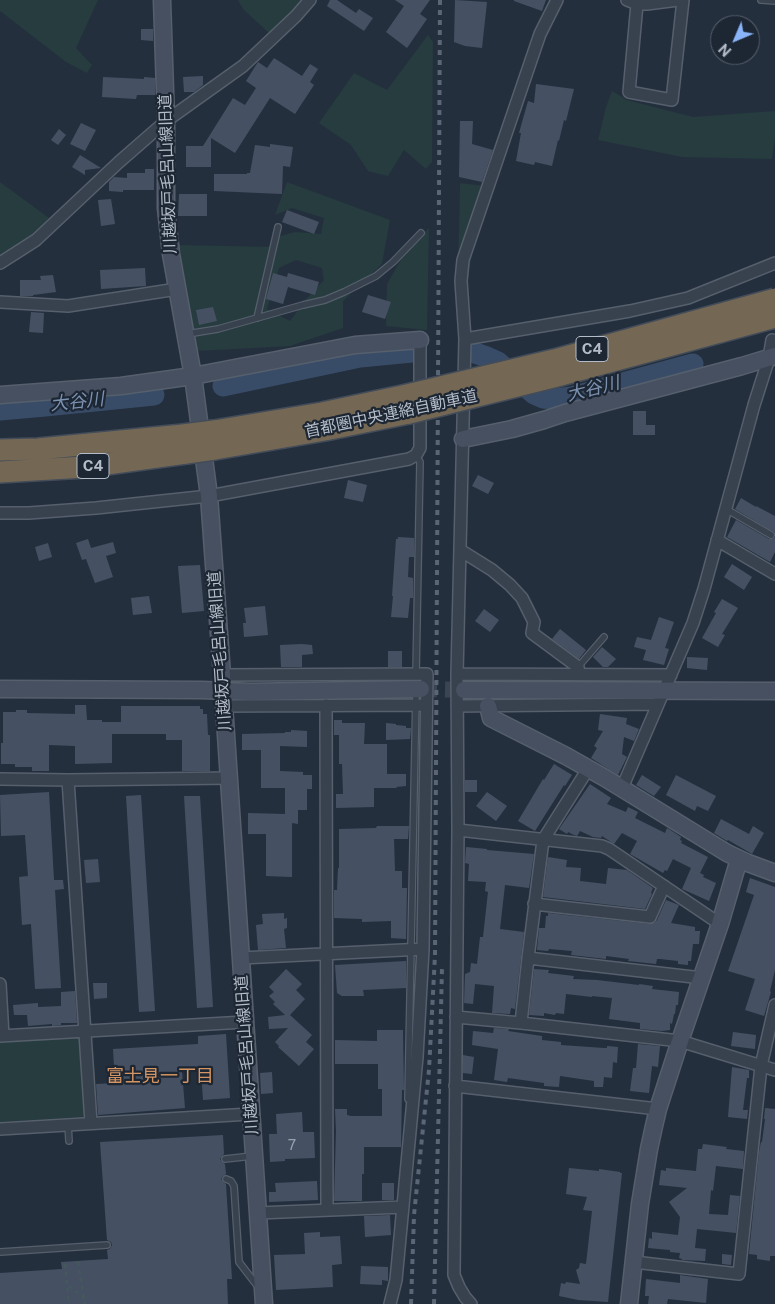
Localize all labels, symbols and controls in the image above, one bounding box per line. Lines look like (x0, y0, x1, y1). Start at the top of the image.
north arrow (710, 15, 760, 65)
text: N (716, 40, 735, 59)
street label: 川越坂戸毛呂山線旧道 (156, 94, 180, 254)
road number: C4 (576, 336, 608, 362)
water label: 大谷川 (564, 372, 622, 406)
street label: 首都圏中央連絡自動車道 (303, 386, 479, 442)
water label: 大谷川 (49, 388, 105, 416)
road number: C4 (77, 454, 109, 478)
street label: 川越坂戸毛呂山線旧道 (205, 571, 235, 731)
street label: 川越坂戸毛呂山線旧道 (232, 975, 262, 1135)
district label: 富士見一丁目 (106, 1065, 214, 1087)
house number: 7 (288, 1138, 296, 1154)

